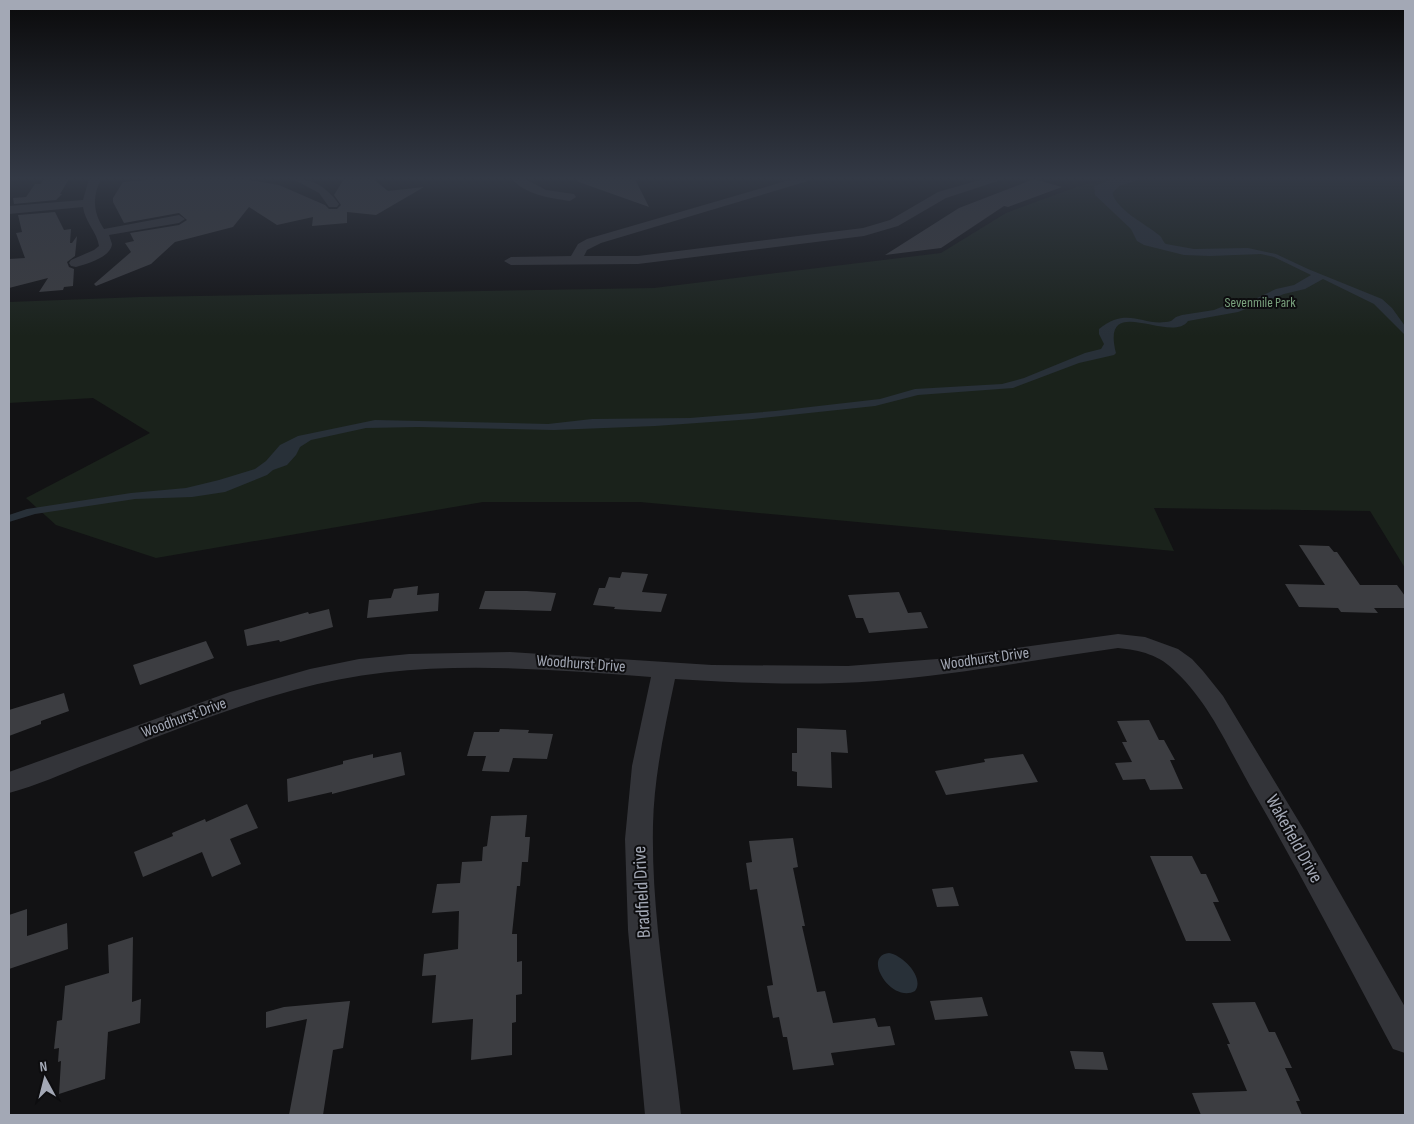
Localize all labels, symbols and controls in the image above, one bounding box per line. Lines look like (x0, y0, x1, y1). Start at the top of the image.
park label: Sevenmile Park (1225, 294, 1296, 311)
street label: Woodhurst Drive (940, 643, 1030, 675)
street label: Woodhurst Drive (536, 651, 626, 677)
street label: Woodhurst Drive (139, 694, 229, 742)
street label: Wakefield Drive (1260, 791, 1328, 887)
street label: Bradfield Drive (628, 845, 656, 939)
north arrow (20, 1054, 70, 1104)
text: N (39, 1058, 48, 1075)

